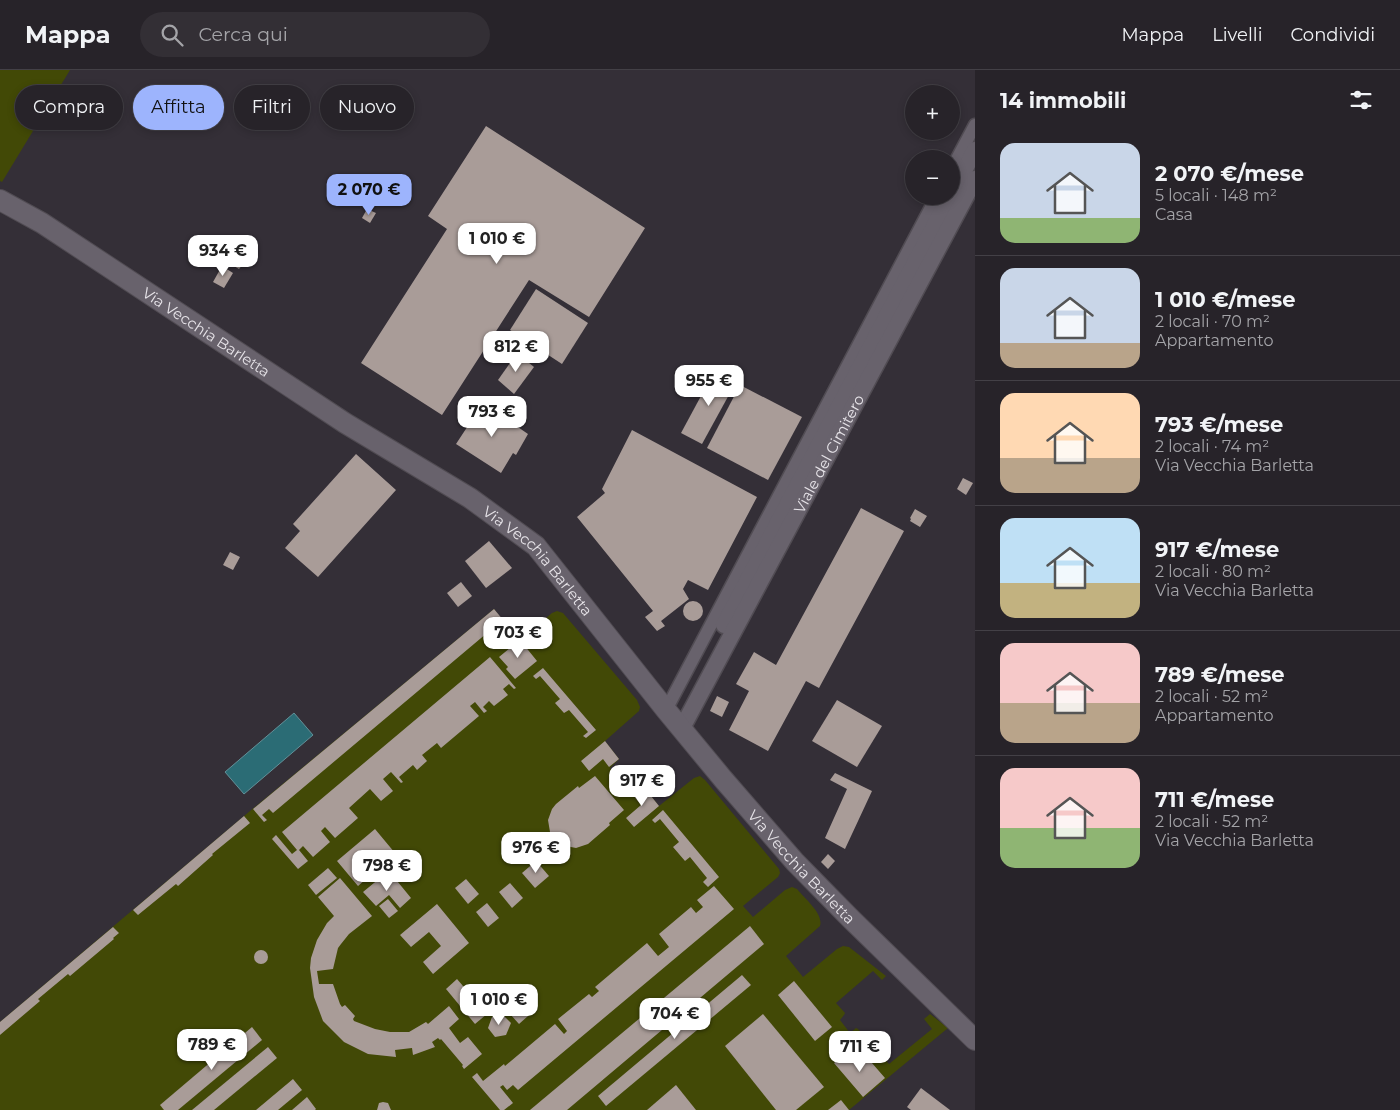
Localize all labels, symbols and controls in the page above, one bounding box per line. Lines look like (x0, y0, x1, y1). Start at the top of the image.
search box (140, 12, 490, 57)
text: Mappa (25, 20, 110, 49)
icon: search (158, 21, 186, 49)
text: Cerca qui (198, 23, 288, 46)
text: Mappa (1121, 24, 1184, 46)
text: Livelli (1212, 24, 1263, 46)
text: Condividi (1291, 24, 1375, 46)
chip: Compra (15, 85, 123, 130)
chip: Affitta (133, 85, 224, 130)
chip: Filtri (234, 85, 310, 130)
chip: Nuovo (320, 85, 414, 130)
map controls (905, 85, 960, 205)
button: + (905, 85, 960, 140)
icon: filters (1347, 86, 1375, 114)
text: 14 immobili (1000, 88, 1126, 113)
button: − (905, 150, 960, 205)
text: 2 070 €/mese (1155, 161, 1304, 186)
icon: home (1040, 163, 1100, 223)
pin: 2 070 € (323, 174, 415, 216)
text: 2 070 € (338, 180, 400, 199)
text: 5 locali · 148 m² (1155, 186, 1277, 205)
text: Casa (1155, 205, 1193, 224)
pin: 1 010 € (451, 222, 543, 265)
text: 1 010 € (469, 229, 525, 248)
pin: 934 € (188, 234, 258, 277)
text: 934 € (199, 241, 247, 260)
street label: Via Vecchia Barletta (139, 283, 274, 381)
text: 1 010 €/mese (1155, 287, 1295, 312)
icon: home (1040, 288, 1100, 348)
text: 2 locali · 70 m² (1155, 312, 1270, 331)
pin: 812 € (481, 330, 551, 373)
text: Appartamento (1155, 331, 1274, 350)
text: 812 € (494, 337, 538, 356)
pin: 955 € (674, 364, 744, 407)
text: 955 € (686, 371, 732, 390)
street label: Viale del Cimitero (789, 391, 868, 516)
pin: 793 € (457, 396, 527, 438)
text: 793 € (469, 402, 515, 421)
text: 793 €/mese (1155, 412, 1283, 437)
icon: home (1040, 413, 1100, 473)
text: 2 locali · 74 m² (1155, 437, 1269, 456)
text: Via Vecchia Barletta (1155, 456, 1314, 475)
street label: Via Vecchia Barletta (480, 501, 597, 619)
text: 917 €/mese (1155, 537, 1279, 562)
icon: home (1040, 538, 1100, 598)
text: 2 locali · 80 m² (1155, 562, 1271, 581)
text: Via Vecchia Barletta (1155, 581, 1314, 600)
pin: 703 € (483, 616, 553, 659)
text: 703 € (494, 623, 542, 642)
text: 789 €/mese (1155, 662, 1285, 687)
icon: home (1040, 663, 1100, 723)
text: 2 locali · 52 m² (1155, 687, 1268, 706)
text: Appartamento (1155, 706, 1274, 725)
pin: 917 € (607, 764, 677, 807)
text: 917 € (620, 771, 664, 790)
text: 711 €/mese (1155, 787, 1274, 812)
icon: home (1040, 788, 1100, 848)
street label: Via Vecchia Barletta (744, 806, 860, 928)
text: 2 locali · 52 m² (1155, 812, 1268, 831)
text: Via Vecchia Barletta (1155, 831, 1314, 850)
pin: 976 € (501, 832, 571, 874)
text: 976 € (512, 838, 560, 857)
pin: 798 € (352, 850, 422, 892)
text: 798 € (363, 856, 411, 875)
pin: 1 010 € (453, 984, 545, 1026)
text: 1 010 € (471, 990, 527, 1009)
pin: 704 € (640, 998, 710, 1040)
text: 704 € (651, 1004, 700, 1023)
pin: 789 € (177, 1028, 247, 1071)
pin: 711 € (825, 1030, 895, 1073)
text: 789 € (188, 1035, 236, 1054)
text: 711 € (840, 1037, 880, 1056)

